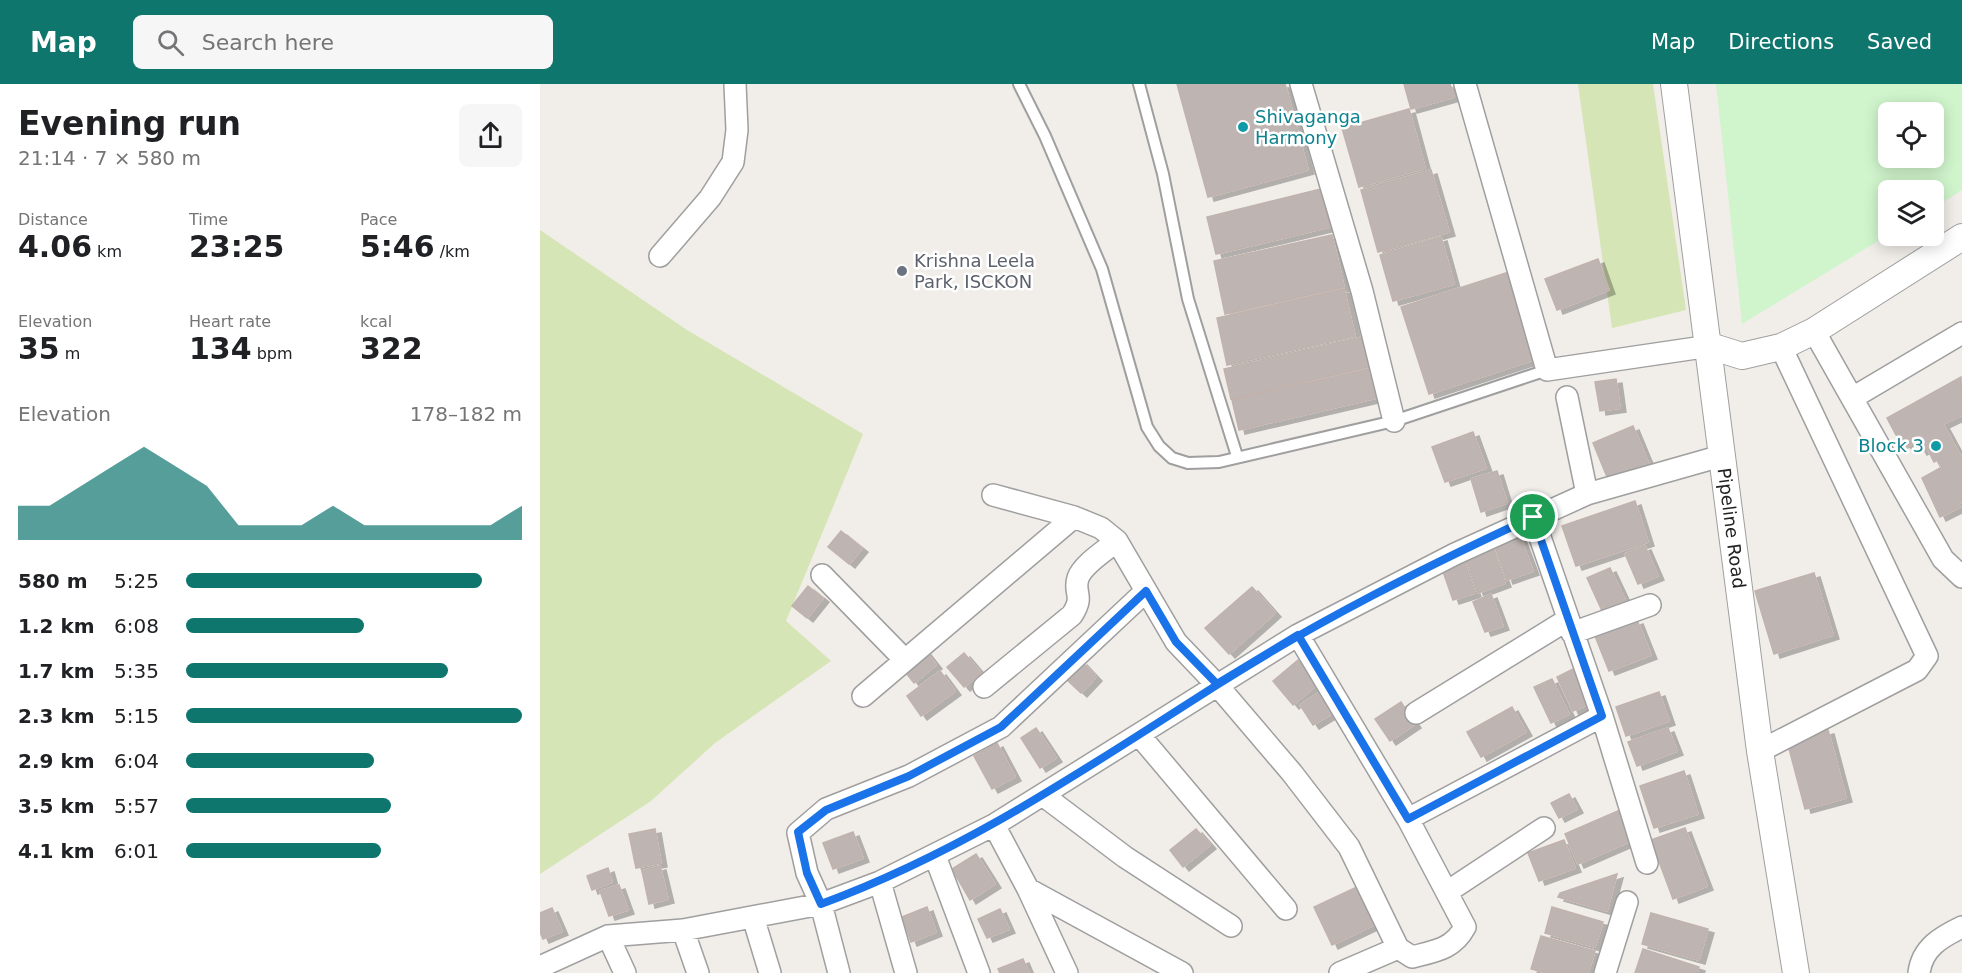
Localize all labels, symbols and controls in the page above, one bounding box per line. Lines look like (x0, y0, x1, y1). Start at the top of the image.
search box (133, 15, 553, 69)
text: Map (30, 26, 97, 59)
icon: search (154, 26, 187, 59)
text: Search here (202, 30, 334, 55)
text: Map (1651, 30, 1695, 54)
text: Directions (1728, 30, 1834, 54)
text: Saved (1867, 30, 1932, 54)
map controls (1878, 102, 1944, 246)
button: locate (1878, 102, 1944, 168)
text: Evening run (18, 104, 241, 143)
button: share (459, 104, 522, 167)
place label: Shivaganga Harmony (1255, 106, 1361, 148)
marker: Shivaganga Harmony (1236, 120, 1250, 134)
text: 21:14 · 7 × 580 m (18, 146, 201, 170)
button: layers (1878, 180, 1944, 246)
text: Distance (18, 210, 88, 229)
text: Time (189, 210, 228, 229)
text: Pace (360, 210, 397, 229)
text: 4.06 (18, 229, 92, 264)
text: 23:25 (189, 229, 285, 264)
text: 5:46 (360, 229, 435, 264)
text: km (92, 242, 122, 261)
text: /km (435, 242, 470, 261)
place label: Krishna Leela Park, ISCKON (914, 250, 1035, 292)
marker: Krishna Leela Park, ISCKON (895, 264, 909, 278)
text: Elevation (18, 312, 92, 331)
text: Heart rate (189, 312, 271, 331)
text: kcal (360, 312, 392, 331)
text: 35 (18, 331, 60, 366)
text: 134 (189, 331, 252, 366)
text: 322 (360, 331, 423, 366)
text: m (60, 344, 80, 363)
text: bpm (252, 344, 293, 363)
text: Elevation (18, 402, 111, 426)
text: 178–182 m (410, 402, 522, 426)
place label: Block 3 (1858, 435, 1924, 456)
marker: Block 3 (1929, 439, 1943, 453)
street label: Pipeline Road (1714, 467, 1750, 590)
pin (1507, 491, 1558, 542)
icon: arrive (1516, 500, 1549, 533)
text: 580 m (18, 569, 88, 593)
text: 5:25 (114, 569, 159, 593)
text: 1.2 km (18, 614, 95, 638)
text: 6:08 (114, 614, 159, 638)
text: 1.7 km (18, 659, 95, 683)
text: 5:35 (114, 659, 159, 683)
text: 2.3 km (18, 704, 95, 728)
text: 5:15 (114, 704, 159, 728)
text: 2.9 km (18, 749, 95, 773)
text: 6:04 (114, 749, 159, 773)
text: 3.5 km (18, 794, 95, 818)
text: 5:57 (114, 794, 159, 818)
text: 4.1 km (18, 839, 95, 863)
text: 6:01 (114, 839, 159, 863)

